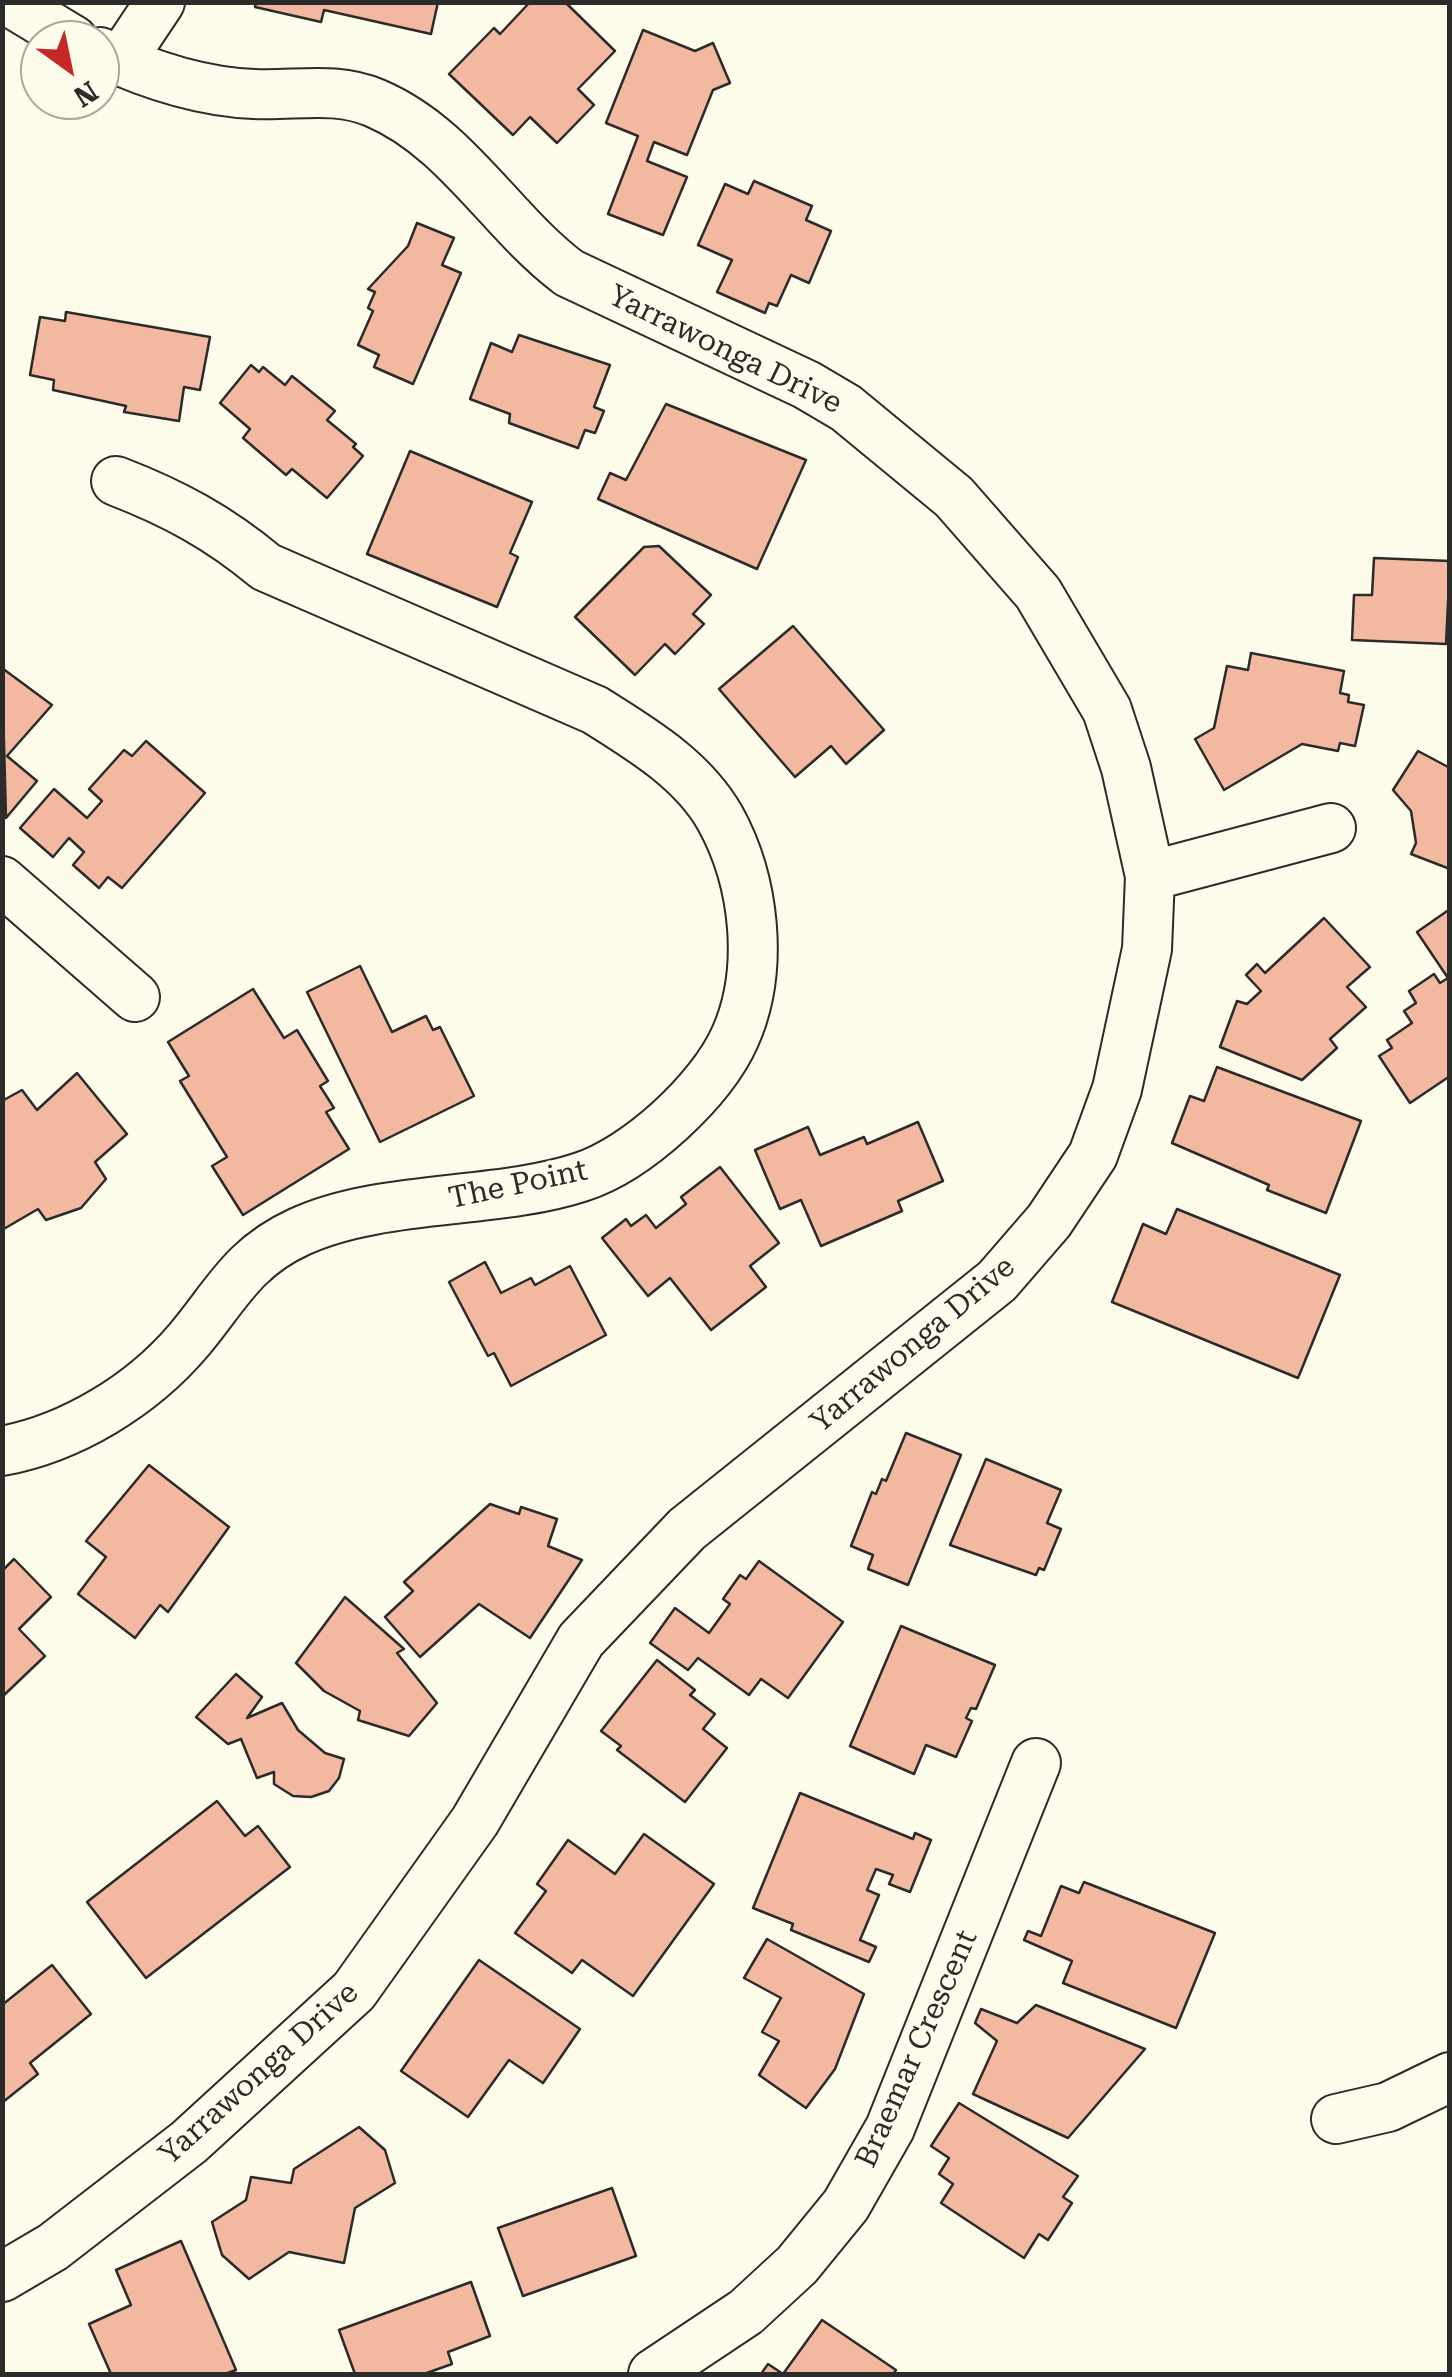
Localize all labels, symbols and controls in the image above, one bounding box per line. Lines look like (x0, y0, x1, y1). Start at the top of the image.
north arrow (20, 20, 120, 120)
text: N (67, 74, 104, 114)
street label: Yarrawonga Drive (602, 278, 848, 422)
street label: The Point (445, 1153, 591, 1217)
street label: Yarrawonga Drive (804, 1249, 1022, 1441)
street label: Braemar Crescent (848, 1925, 986, 2173)
street label: Yarrawonga Drive (152, 1975, 366, 2173)

